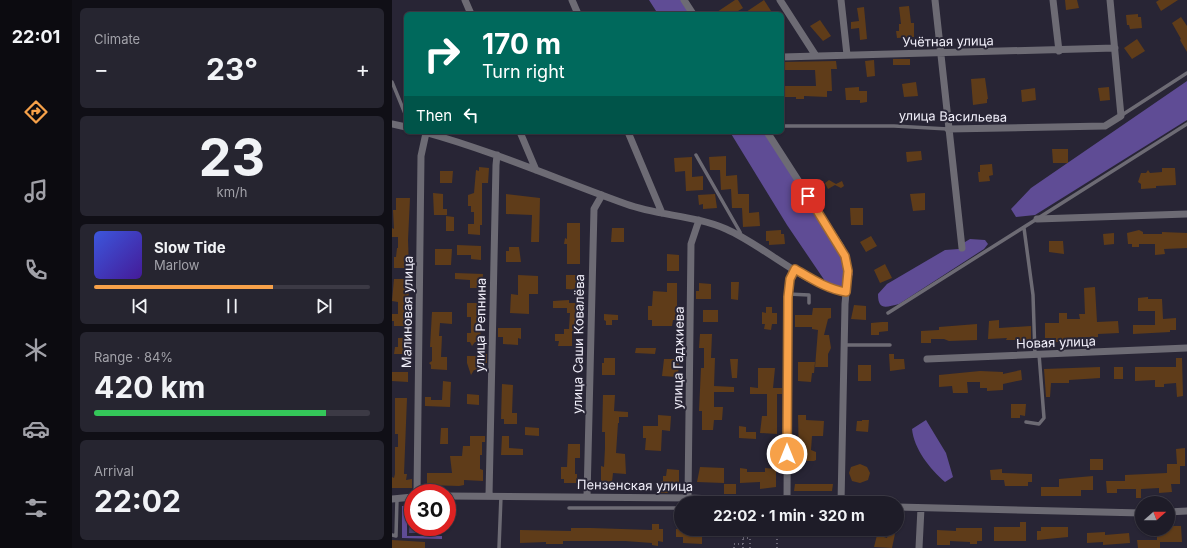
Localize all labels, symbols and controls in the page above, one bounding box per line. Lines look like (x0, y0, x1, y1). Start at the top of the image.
text: 22:01 (12, 26, 60, 47)
text: 170 m (482, 27, 561, 61)
icon: right (416, 28, 468, 80)
text: Climate (94, 31, 140, 47)
street label: Учётная улица (902, 32, 994, 50)
text: 23° (206, 51, 258, 87)
text: − (94, 56, 109, 82)
text: + (355, 56, 370, 82)
text: Turn right (482, 61, 565, 82)
icon: directions (22, 98, 50, 126)
icon: left (460, 104, 482, 126)
text: Then (416, 106, 452, 125)
street label: улица Васильева (899, 107, 1007, 125)
text: 23 (199, 126, 265, 189)
icon: music (22, 177, 50, 205)
pin (791, 179, 825, 213)
text: km/h (217, 184, 247, 200)
icon: arrive (797, 185, 819, 207)
text: Slow Tide (154, 238, 226, 257)
icon: phone (22, 256, 50, 284)
street label: Малиновая улица (398, 256, 416, 368)
text: Marlow (154, 257, 200, 273)
street label: улица Саши Ковалёва (569, 274, 587, 414)
street label: улица Репнина (471, 278, 489, 372)
icon: previous (129, 295, 151, 317)
icon: pause (221, 295, 243, 317)
icon: next (313, 295, 335, 317)
street label: улица Гаджиева (669, 306, 687, 410)
street label: Новая улица (1016, 333, 1096, 351)
icon: climate (22, 336, 50, 364)
text: Range · 84% (94, 349, 173, 365)
text: 420 km (94, 369, 205, 405)
icon: car (22, 415, 50, 443)
position arrow (766, 433, 808, 475)
text: Arrival (94, 463, 134, 479)
street label: Пензенская улица (577, 476, 693, 494)
text: 22:02 (94, 483, 181, 519)
speed limit sign: 30 (404, 484, 456, 536)
icon: filters (22, 494, 50, 522)
north arrow (1135, 496, 1175, 536)
map controls (1135, 496, 1175, 536)
text: 22:02 · 1 min · 320 m (713, 506, 865, 525)

